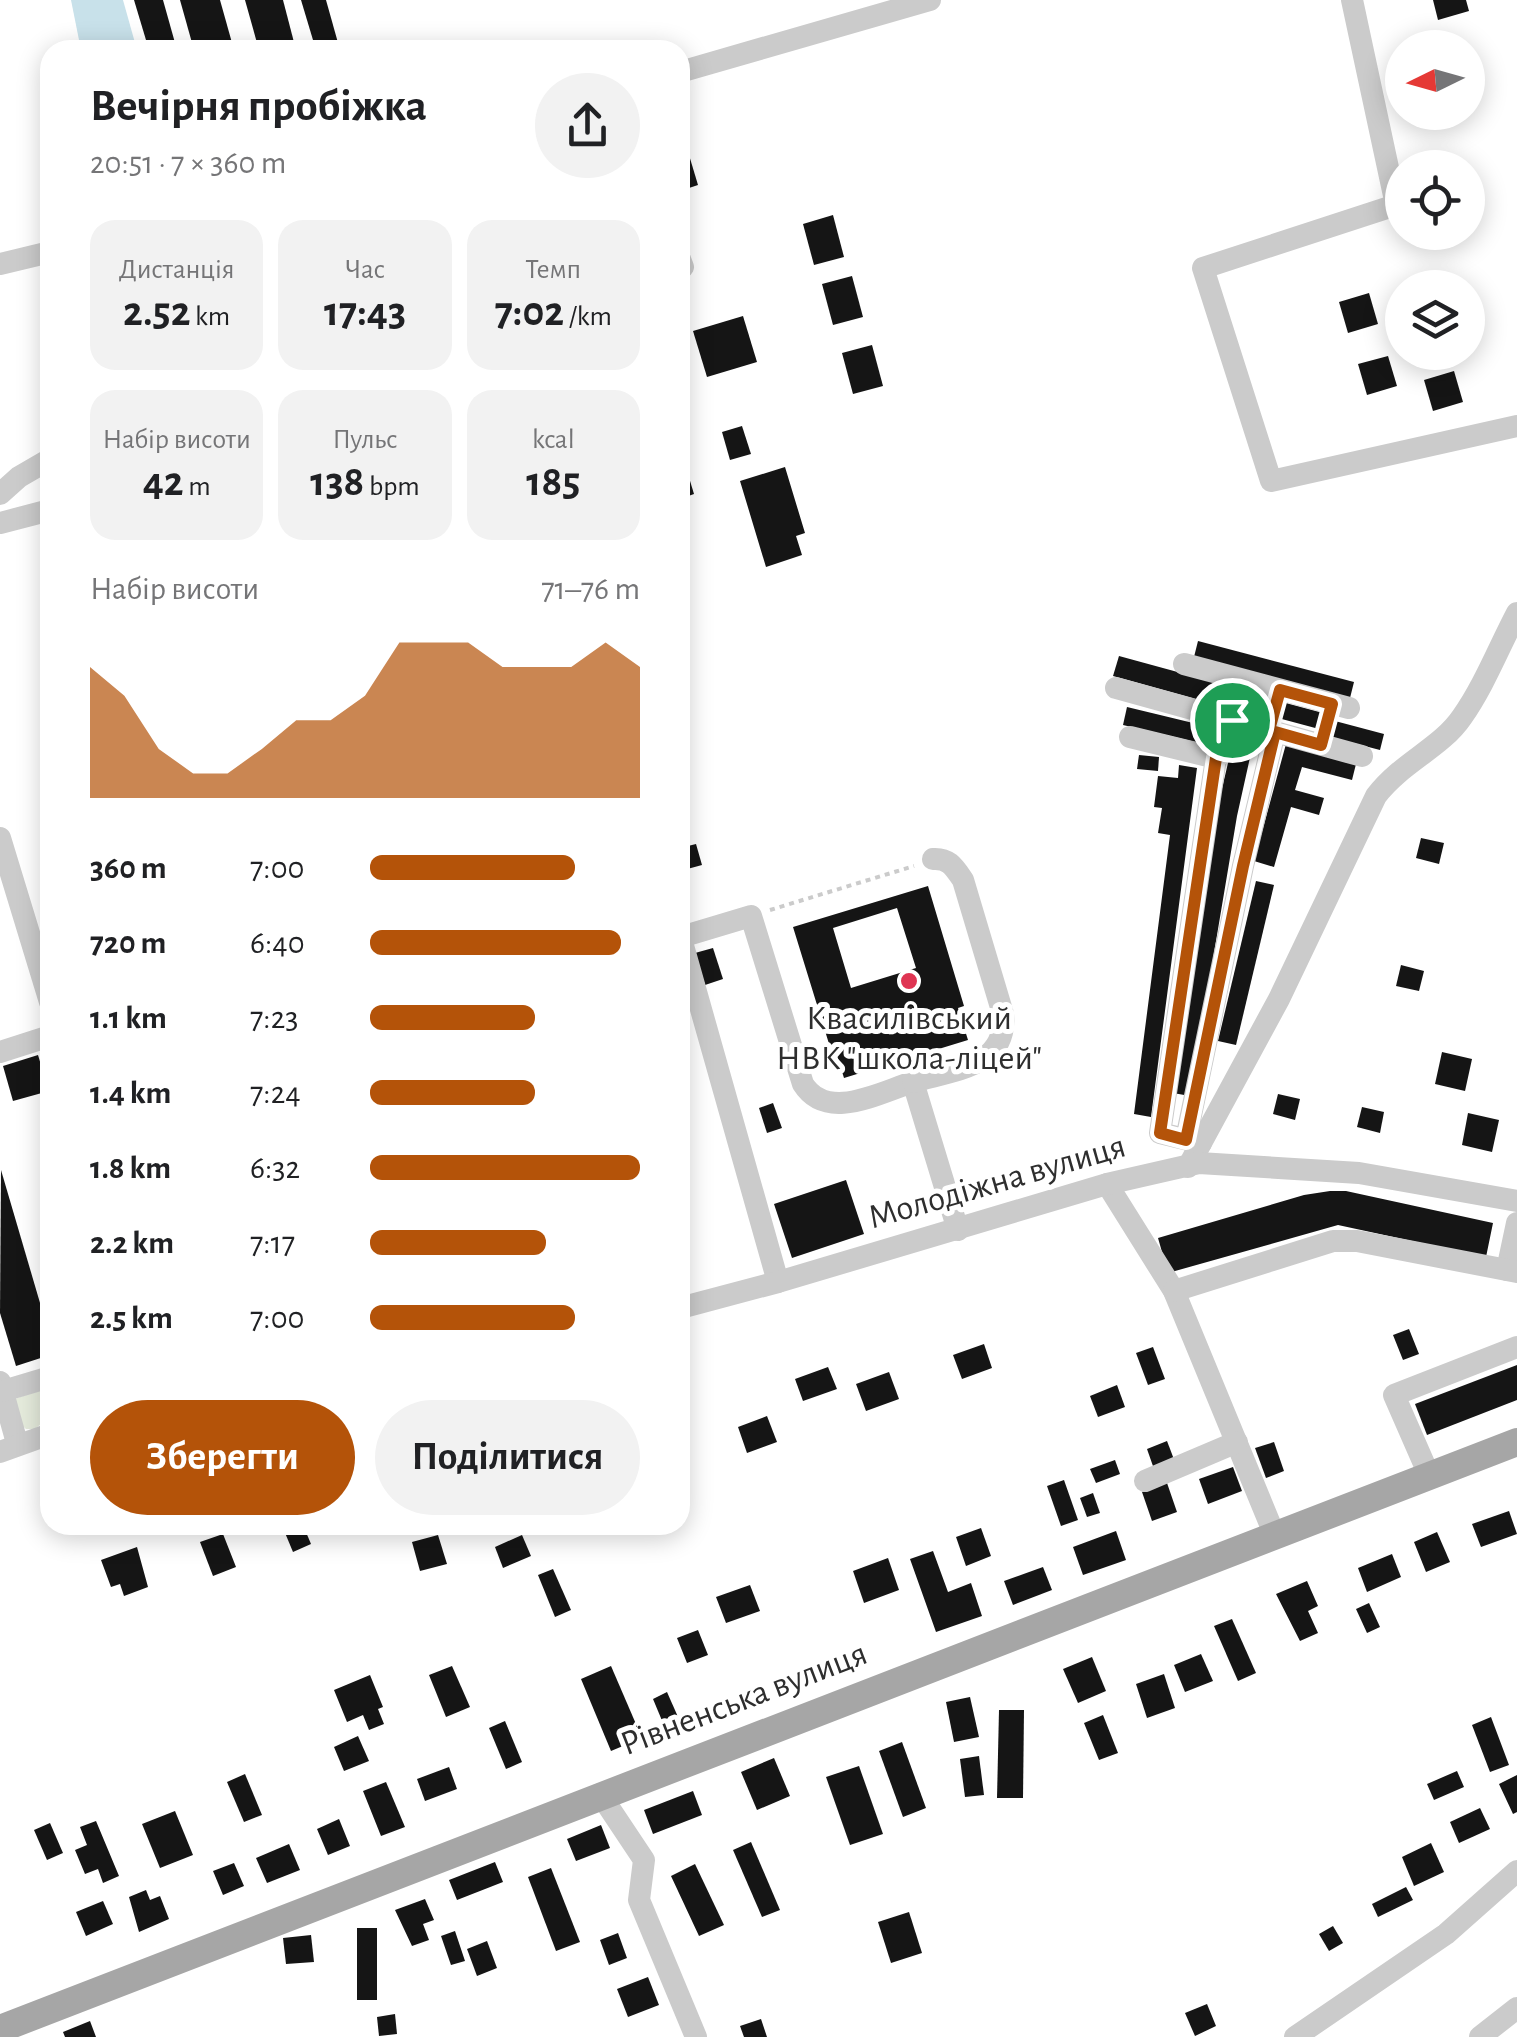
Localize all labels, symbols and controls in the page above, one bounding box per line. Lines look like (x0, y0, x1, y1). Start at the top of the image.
north arrow (1385, 30, 1485, 130)
map controls (1385, 30, 1485, 370)
button: share (535, 73, 640, 178)
text: Вечірня пробіжка (90, 84, 427, 129)
text: 20:51 · 7 × 360 m (90, 147, 286, 179)
button: locate (1385, 150, 1485, 250)
text: Дистанція (119, 256, 235, 284)
text: Час (345, 256, 385, 284)
text: Темп (525, 256, 581, 284)
button: layers (1385, 270, 1485, 370)
text: 2.52 (123, 291, 190, 333)
text: 17:43 (324, 291, 406, 333)
text: 7:02 (495, 291, 564, 333)
text: km (190, 303, 230, 331)
text: /km (564, 303, 612, 331)
text: Набір висоти (103, 426, 251, 454)
text: Пульс (332, 426, 398, 454)
text: kcal (532, 426, 575, 454)
text: 42 (143, 461, 184, 503)
text: 138 (310, 461, 364, 503)
text: 185 (526, 461, 580, 503)
text: m (184, 473, 211, 501)
text: bpm (364, 473, 420, 501)
text: Набір висоти (90, 573, 259, 605)
text: 71–76 m (541, 573, 640, 605)
pin (1190, 678, 1275, 763)
icon: arrive (1205, 693, 1260, 748)
text: 360 m (90, 852, 167, 884)
text: 7:00 (250, 852, 304, 884)
text: 720 m (90, 927, 166, 959)
text: 6:40 (250, 927, 305, 959)
marker: Квасилівський НВК "школа-ліцей" (898, 970, 920, 992)
place label: Квасилівський НВК "школа-ліцей" (776, 1001, 1042, 1076)
text: 1.1 km (90, 1002, 167, 1034)
text: 7:23 (250, 1002, 298, 1034)
text: 1.4 km (90, 1077, 171, 1109)
text: 7:24 (250, 1077, 301, 1109)
street label: Молодіжна вулиця (864, 1129, 1130, 1235)
text: 1.8 km (90, 1152, 171, 1184)
text: 6:32 (250, 1152, 300, 1184)
text: 2.2 km (90, 1227, 174, 1259)
text: 7:17 (250, 1227, 295, 1259)
text: 2.5 km (90, 1302, 173, 1334)
text: 7:00 (250, 1302, 304, 1334)
button: Зберегти (90, 1400, 355, 1515)
button: Поділитися (375, 1400, 640, 1515)
street label: Рівненська вулиця (616, 1636, 872, 1762)

